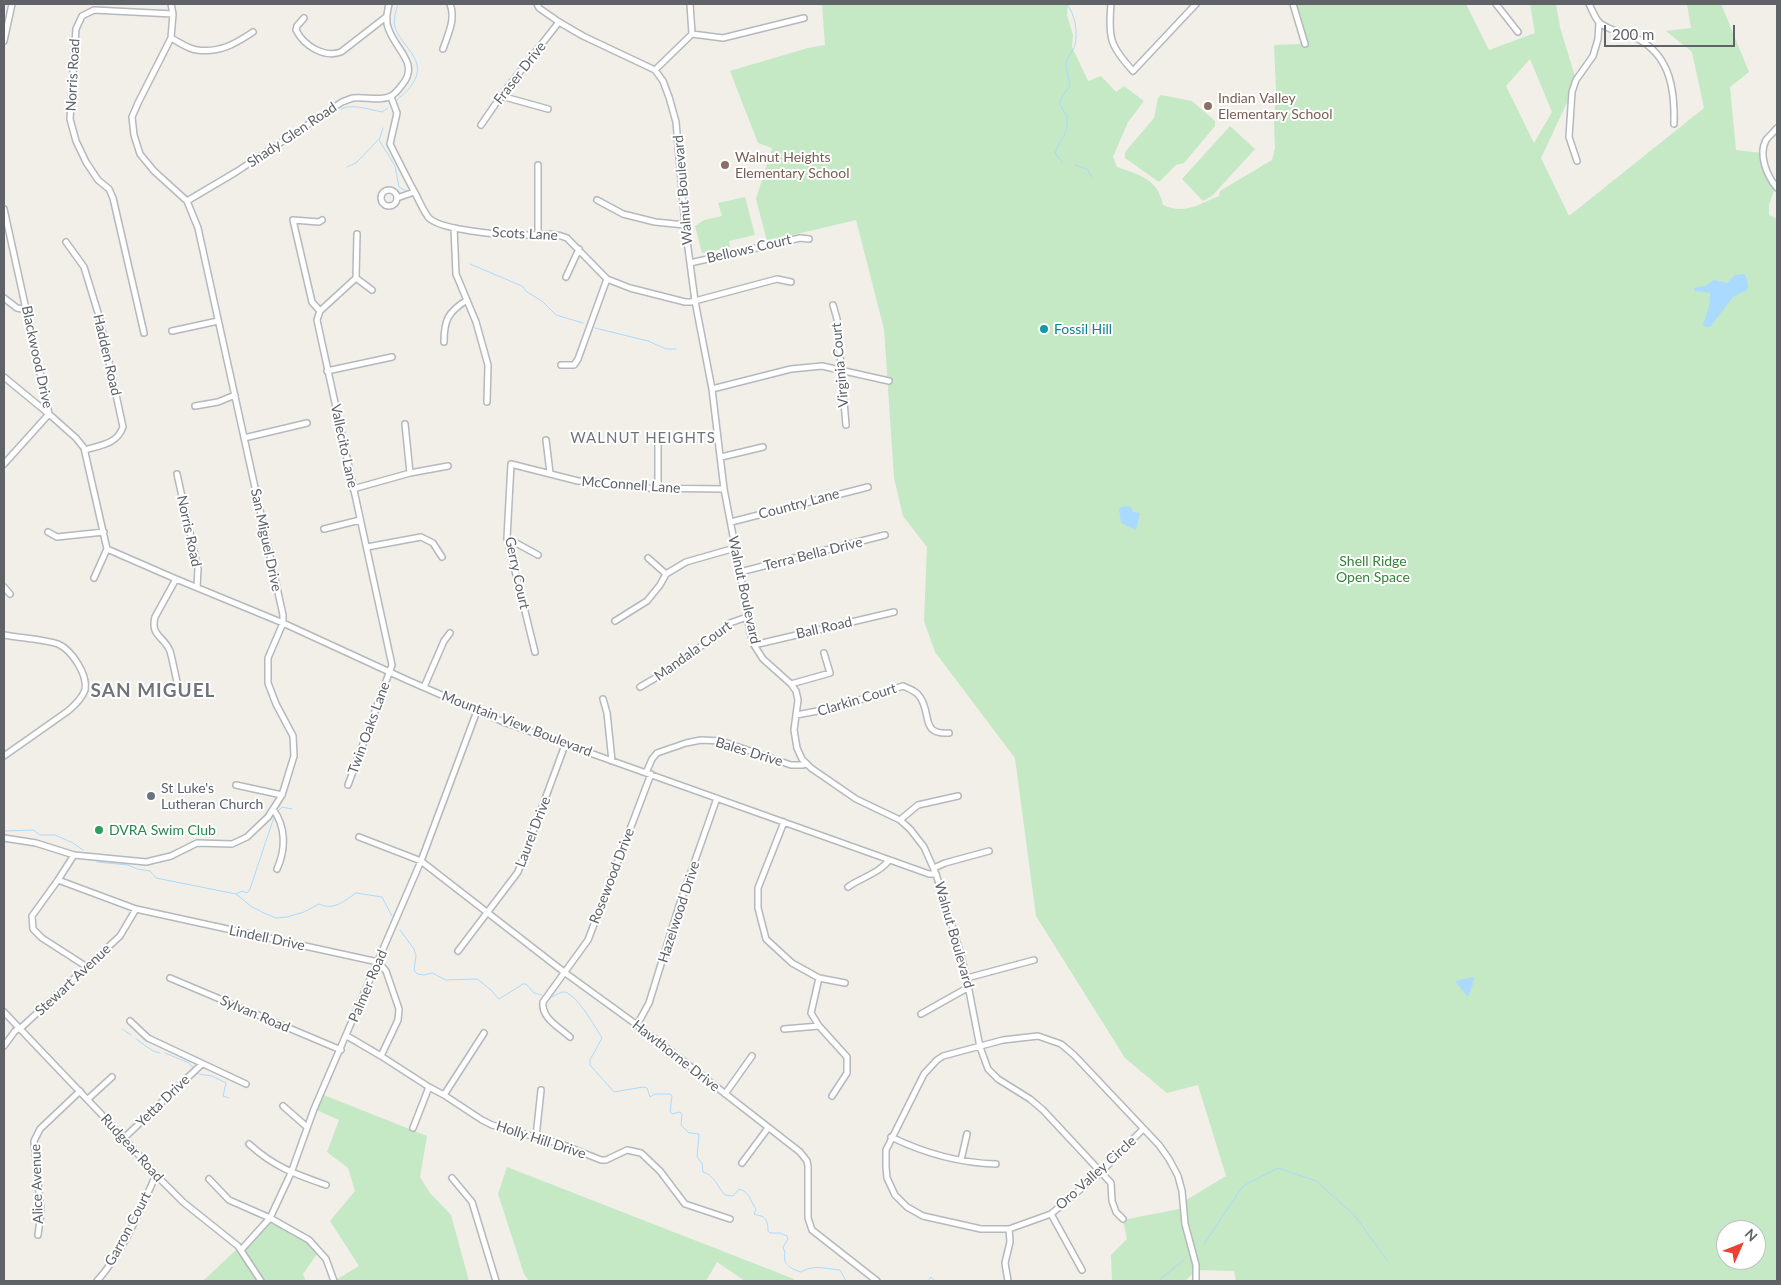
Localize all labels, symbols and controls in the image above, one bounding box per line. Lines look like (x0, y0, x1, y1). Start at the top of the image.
scale bar (1606, 15, 1737, 47)
text: 200 m (1612, 25, 1654, 43)
street label: Norris Road (63, 38, 83, 112)
street label: Fraser Drive (490, 38, 550, 108)
place label: Indian Valley Elementary School (1218, 90, 1332, 122)
street label: Shady Glen Road (244, 99, 340, 171)
marker: Indian Valley Elementary School (1202, 100, 1214, 112)
street label: Walnut Boulevard (670, 134, 696, 246)
place label: Walnut Heights Elementary School (735, 149, 849, 182)
marker: Walnut Heights Elementary School (719, 159, 731, 171)
street label: Scots Lane (492, 224, 558, 244)
street label: Bellows Court (705, 231, 793, 267)
street label: Blackwood Drive (18, 304, 56, 410)
street label: Hadden Road (89, 313, 125, 397)
place label: Fossil Hill (1054, 321, 1112, 337)
street label: Virginia Court (828, 322, 852, 408)
marker: Fossil Hill (1038, 323, 1050, 335)
street label: Vallecito Lane (327, 403, 361, 489)
district label: WALNUT HEIGHTS (568, 429, 718, 447)
street label: McConnell Lane (581, 473, 681, 497)
street label: Country Lane (757, 485, 841, 523)
street label: San Miguel Drive (247, 487, 285, 593)
street label: Norris Road (173, 494, 205, 568)
street label: Walnut Boulevard (724, 534, 764, 646)
street label: Terra Bella Drive (762, 534, 864, 574)
street label: Gerry Court (501, 535, 533, 611)
park label: Shell Ridge Open Space (1336, 553, 1410, 586)
street label: Ball Road (794, 613, 854, 643)
street label: Mandala Court (651, 617, 735, 685)
district label: SAN MIGUEL (89, 680, 217, 702)
street label: Twin Oaks Lane (345, 680, 393, 776)
street label: Clarkin Court (816, 680, 898, 720)
street label: Mountain View Boulevard (439, 688, 595, 760)
street label: Bales Drive (713, 734, 785, 770)
place label: St Luke's Lutheran Church (161, 780, 263, 812)
marker: St Luke's Lutheran Church (145, 790, 157, 802)
street label: Laurel Drive (512, 794, 554, 870)
place label: DVRA Swim Club (109, 822, 216, 838)
marker: DVRA Swim Club (93, 824, 105, 836)
street label: Rosewood Drive (586, 826, 638, 926)
street label: Hazelwood Drive (655, 859, 703, 965)
street label: Walnut Boulevard (931, 880, 977, 990)
street label: Lindell Drive (228, 922, 306, 954)
street label: Stewart Avenue (32, 941, 114, 1019)
street label: Palmer Road (345, 947, 391, 1025)
street label: Sylvan Road (218, 992, 292, 1036)
street label: Hawthorne Drive (629, 1017, 723, 1095)
street label: Yetta Drive (133, 1071, 193, 1131)
street label: Rudgear Road (97, 1111, 167, 1185)
street label: Holly Hill Drive (494, 1118, 588, 1162)
street label: Oro Valley Circle (1052, 1133, 1140, 1213)
street label: Alice Avenue (27, 1144, 47, 1224)
street label: Garron Court (101, 1189, 155, 1269)
north arrow (1716, 1220, 1766, 1270)
text: N (1742, 1225, 1761, 1245)

